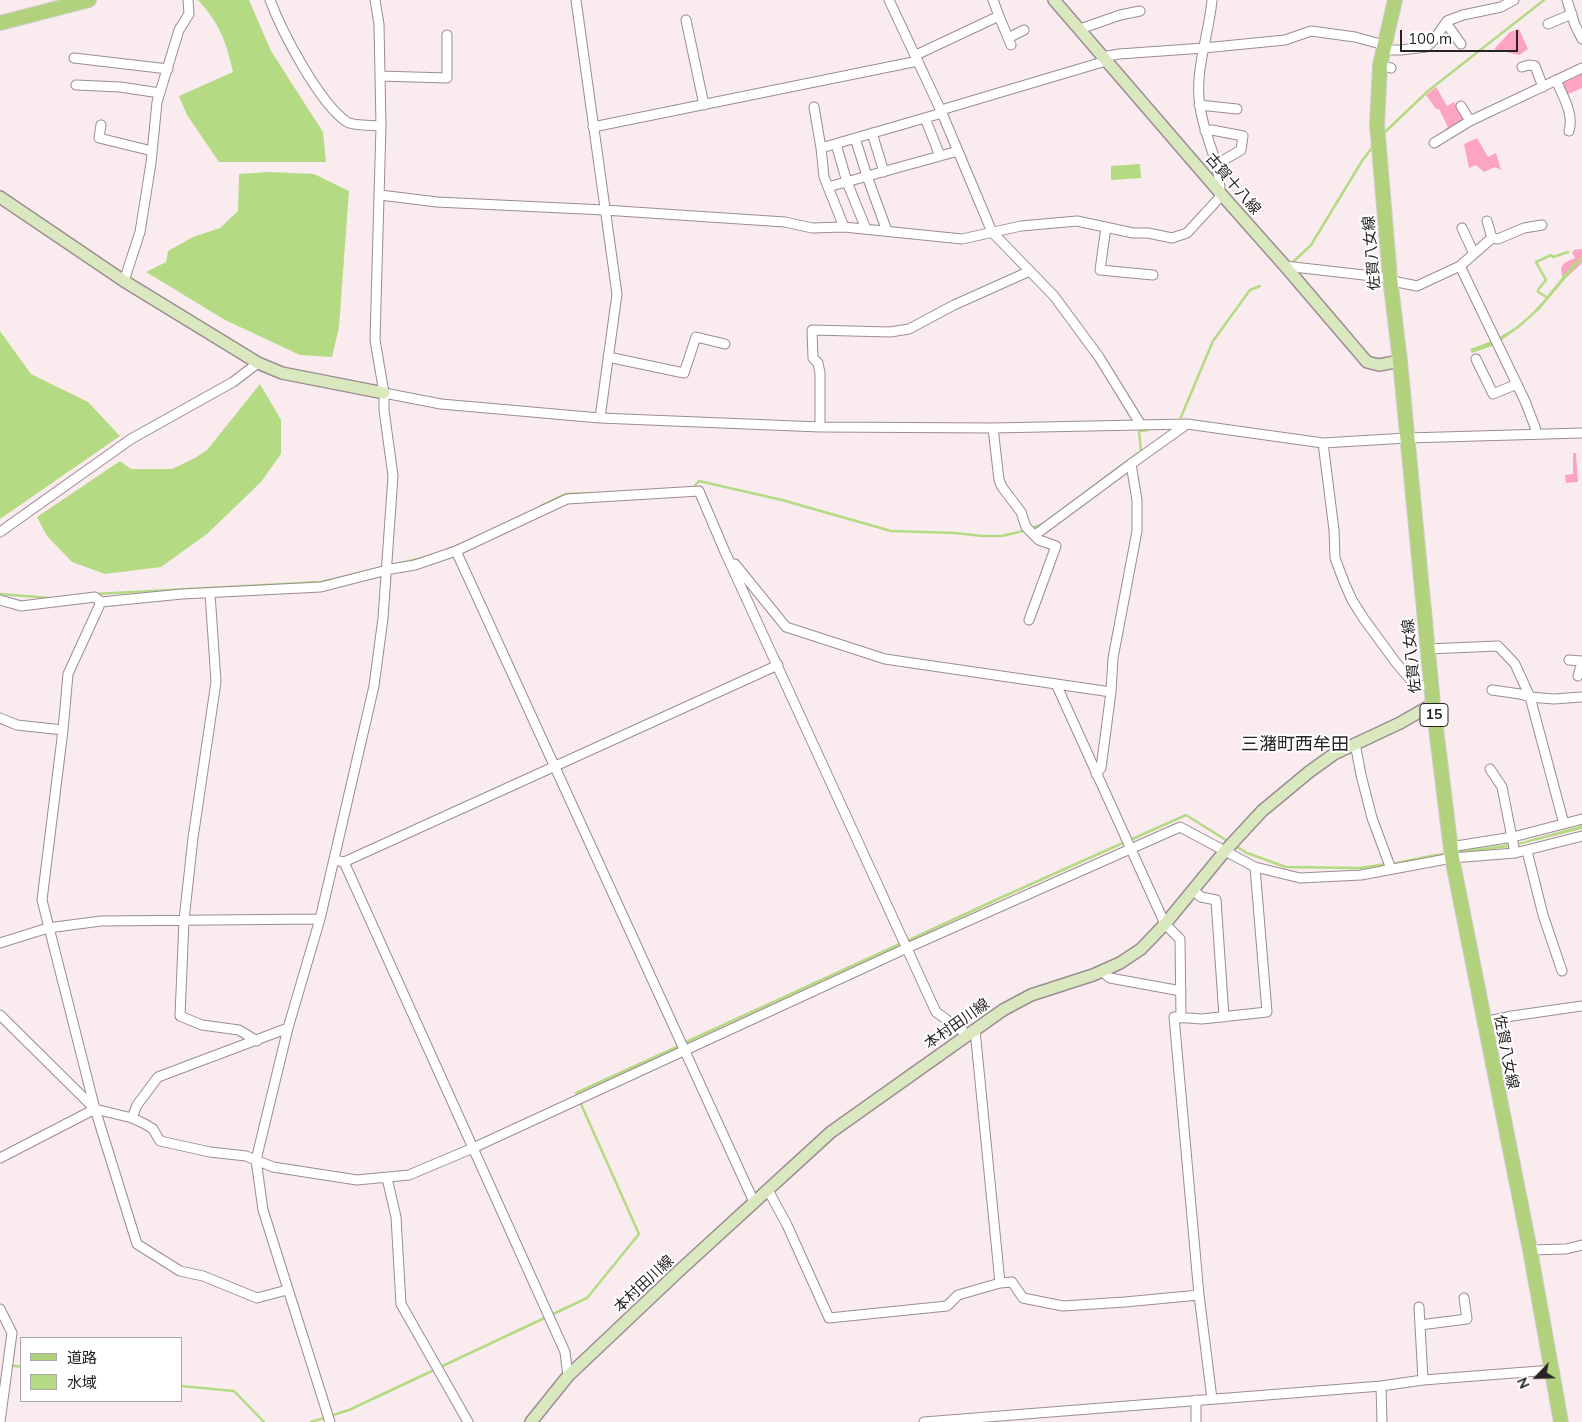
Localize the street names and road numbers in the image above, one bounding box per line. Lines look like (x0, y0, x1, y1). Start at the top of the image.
street label: 古賀十八線 (1202, 150, 1264, 218)
street label: 佐賀八女線 (1360, 215, 1384, 291)
street label: 佐賀八女線 (1399, 618, 1425, 694)
road number: 15 (1420, 704, 1448, 726)
street label: 本村田川線 (921, 995, 993, 1053)
street label: 佐賀八女線 (1490, 1013, 1522, 1091)
street label: 本村田川線 (610, 1252, 678, 1316)

